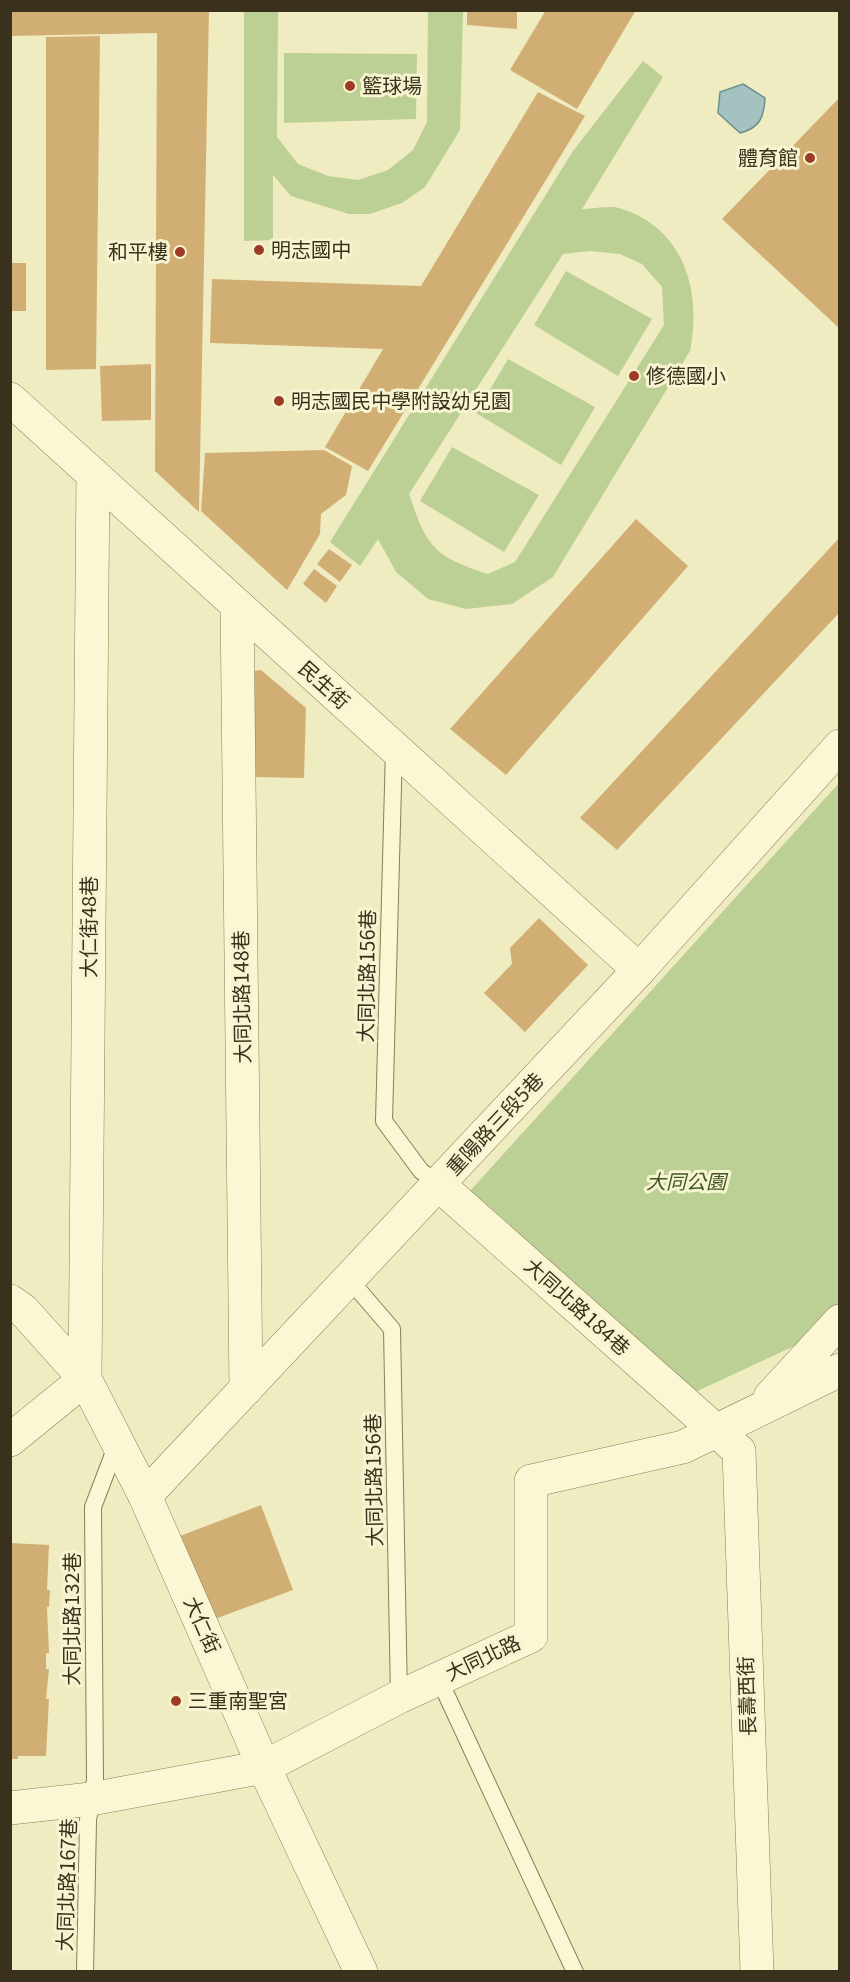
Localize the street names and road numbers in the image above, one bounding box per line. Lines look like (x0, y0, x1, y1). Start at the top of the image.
street label: 民生街 (293, 653, 357, 715)
street label: 大仁街48巷 (73, 876, 102, 978)
street label: 大同北路156巷 (350, 909, 381, 1043)
street label: 大同北路148巷 (225, 930, 256, 1064)
street label: 重陽路三段5巷 (439, 1065, 549, 1181)
street label: 大同北路184巷 (519, 1251, 637, 1361)
street label: 大同北路156巷 (357, 1413, 388, 1547)
street label: 大同北路132巷 (56, 1552, 85, 1686)
street label: 大仁街 (178, 1591, 229, 1658)
street label: 大同北路 (440, 1627, 525, 1687)
street label: 長壽西街 (730, 1656, 761, 1737)
street label: 大同北路167巷 (49, 1818, 82, 1952)

